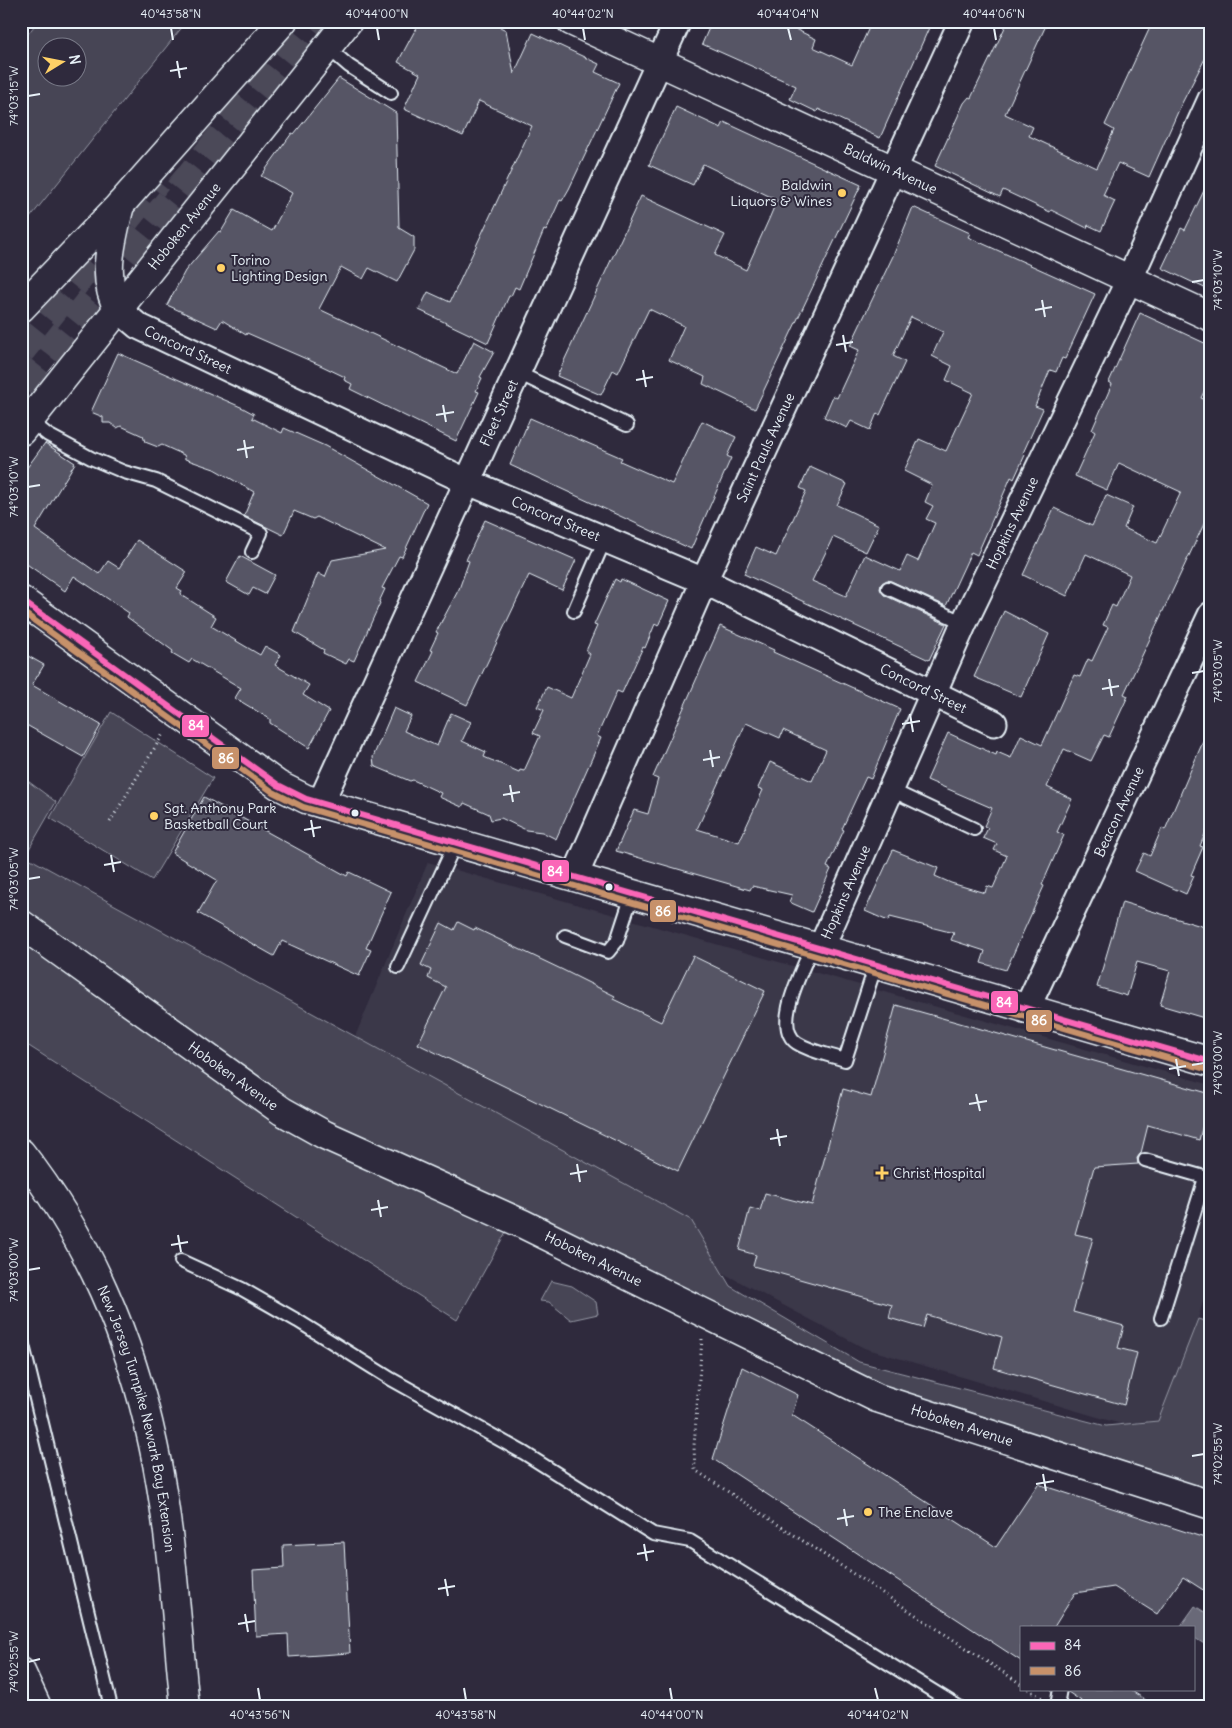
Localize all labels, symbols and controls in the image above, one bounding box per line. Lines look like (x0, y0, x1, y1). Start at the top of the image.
text: 40°43'58"N (141, 6, 201, 21)
text: 40°44'00"N (346, 6, 408, 21)
text: 40°44'02"N (552, 6, 614, 21)
text: 40°44'04"N (757, 6, 819, 21)
text: 40°44'06"N (963, 6, 1025, 21)
north arrow (38, 38, 88, 88)
text: N (65, 53, 85, 66)
text: 74°03'15"W (6, 66, 21, 126)
street label: Baldwin Avenue (841, 139, 940, 198)
place label: Baldwin Liquors & Wines (730, 176, 832, 210)
street label: Hoboken Avenue (144, 179, 225, 273)
marker: Baldwin Liquors & Wines (836, 187, 848, 199)
text: 74°03'10"W (1210, 249, 1225, 311)
place label: Torino Lighting Design (231, 251, 328, 285)
marker: Torino Lighting Design (215, 262, 227, 274)
street label: Concord Street (141, 321, 235, 378)
street label: Fleet Street (476, 376, 522, 449)
street label: Saint Pauls Avenue (732, 390, 799, 505)
text: 74°03'10"W (6, 456, 21, 518)
street label: Hopkins Avenue (982, 474, 1042, 572)
street label: Concord Street (509, 492, 603, 545)
text: 74°03'05"W (1210, 639, 1225, 703)
street label: Concord Street (877, 660, 970, 717)
line badge: 84 (181, 714, 210, 738)
text: 84 (188, 716, 204, 734)
line badge: 86 (211, 746, 240, 770)
text: 86 (218, 749, 234, 767)
street label: Beacon Avenue (1090, 764, 1148, 860)
place label: Sgt. Anthony Park Basketball Court (164, 799, 276, 833)
unlabelled marker (350, 808, 360, 818)
marker: Sgt. Anthony Park Basketball Court (148, 810, 160, 822)
street label: Hopkins Avenue (817, 842, 874, 942)
text: 74°03'05"W (6, 847, 21, 911)
line badge: 84 (541, 859, 570, 883)
text: 84 (547, 862, 563, 880)
unlabelled marker (604, 882, 614, 892)
line badge: 86 (649, 899, 677, 923)
text: 86 (655, 902, 671, 920)
line badge: 84 (990, 990, 1019, 1014)
text: 84 (996, 993, 1012, 1011)
line badge: 86 (1025, 1009, 1053, 1033)
text: 86 (1031, 1011, 1047, 1029)
text: 74°03'00"W (1210, 1031, 1225, 1095)
street label: Hoboken Avenue (185, 1038, 282, 1114)
place label: Christ Hospital (893, 1164, 985, 1182)
marker: Christ Hospital (875, 1166, 889, 1180)
street label: Hoboken Avenue (542, 1227, 645, 1290)
text: 74°03'00"W (6, 1238, 21, 1302)
street label: New Jersey Turnpike Newark Bay Extension (93, 1283, 179, 1553)
street label: Hoboken Avenue (908, 1400, 1015, 1450)
text: 74°02'55"W (1210, 1423, 1225, 1485)
place label: The Enclave (878, 1503, 953, 1521)
marker: The Enclave (862, 1506, 874, 1518)
legend (1020, 1626, 1194, 1690)
text: 74°02'55"W (6, 1631, 21, 1693)
text: 84 (1064, 1635, 1082, 1654)
text: 86 (1064, 1661, 1081, 1680)
text: 40°43'56"N (230, 1707, 290, 1722)
text: 40°43'58"N (436, 1707, 496, 1722)
text: 40°44'00"N (641, 1707, 703, 1722)
text: 40°44'02"N (847, 1707, 909, 1722)

